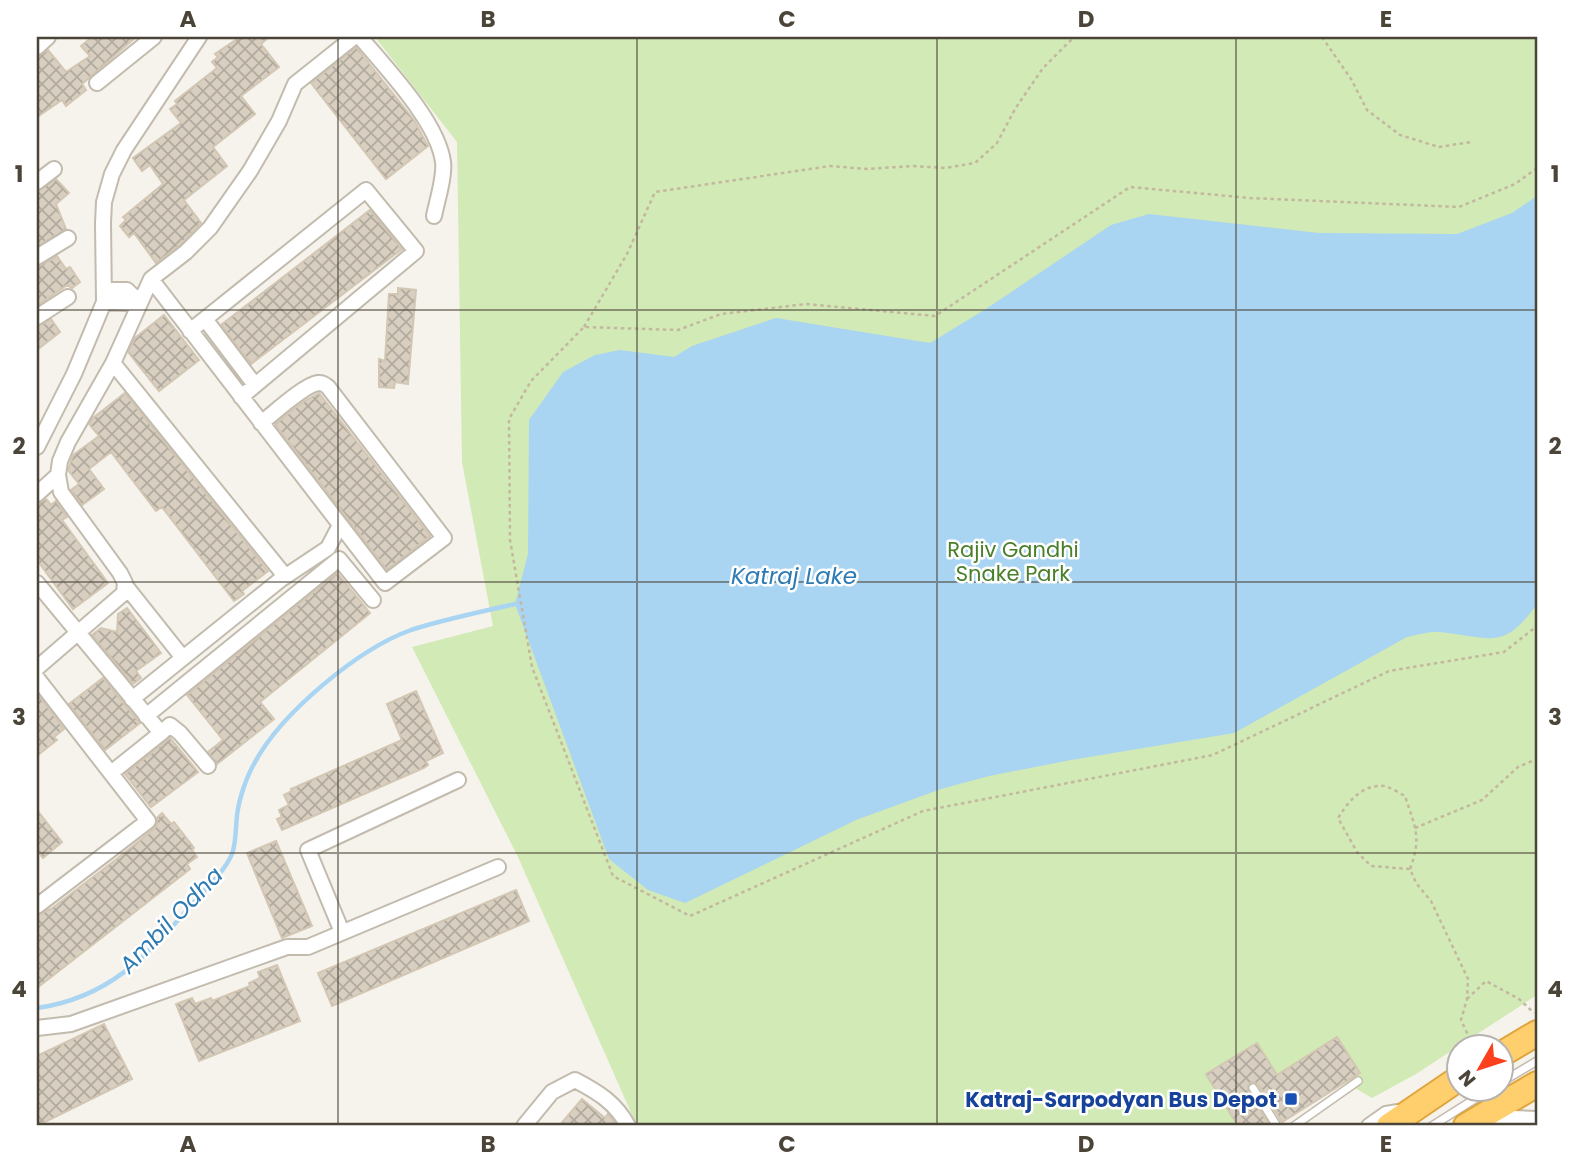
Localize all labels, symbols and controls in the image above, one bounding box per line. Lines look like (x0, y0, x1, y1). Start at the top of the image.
text: A (180, 3, 197, 35)
text: B (480, 3, 496, 35)
text: C (778, 3, 796, 35)
text: D (1078, 3, 1094, 35)
text: E (1380, 3, 1392, 35)
text: 1 (15, 158, 23, 190)
text: 1 (1551, 158, 1559, 190)
text: 2 (12, 430, 26, 462)
text: 2 (1548, 430, 1562, 462)
park label: Rajiv Gandhi Snake Park (947, 535, 1079, 588)
water label: Katraj Lake (731, 560, 857, 592)
text: 3 (12, 701, 26, 733)
text: 3 (1548, 701, 1562, 733)
water label: Ambil Odha (111, 860, 230, 981)
text: 4 (11, 973, 27, 1005)
text: 4 (1547, 973, 1563, 1005)
north arrow (1444, 1034, 1514, 1104)
text: N (1452, 1064, 1482, 1092)
place label: Katraj-Sarpodyan Bus Depot (965, 1085, 1277, 1114)
marker: Katraj-Sarpodyan Bus Depot (1283, 1091, 1299, 1107)
text: A (180, 1128, 197, 1160)
text: B (480, 1128, 496, 1160)
text: C (778, 1128, 796, 1160)
text: D (1078, 1128, 1094, 1160)
text: E (1380, 1128, 1392, 1160)

